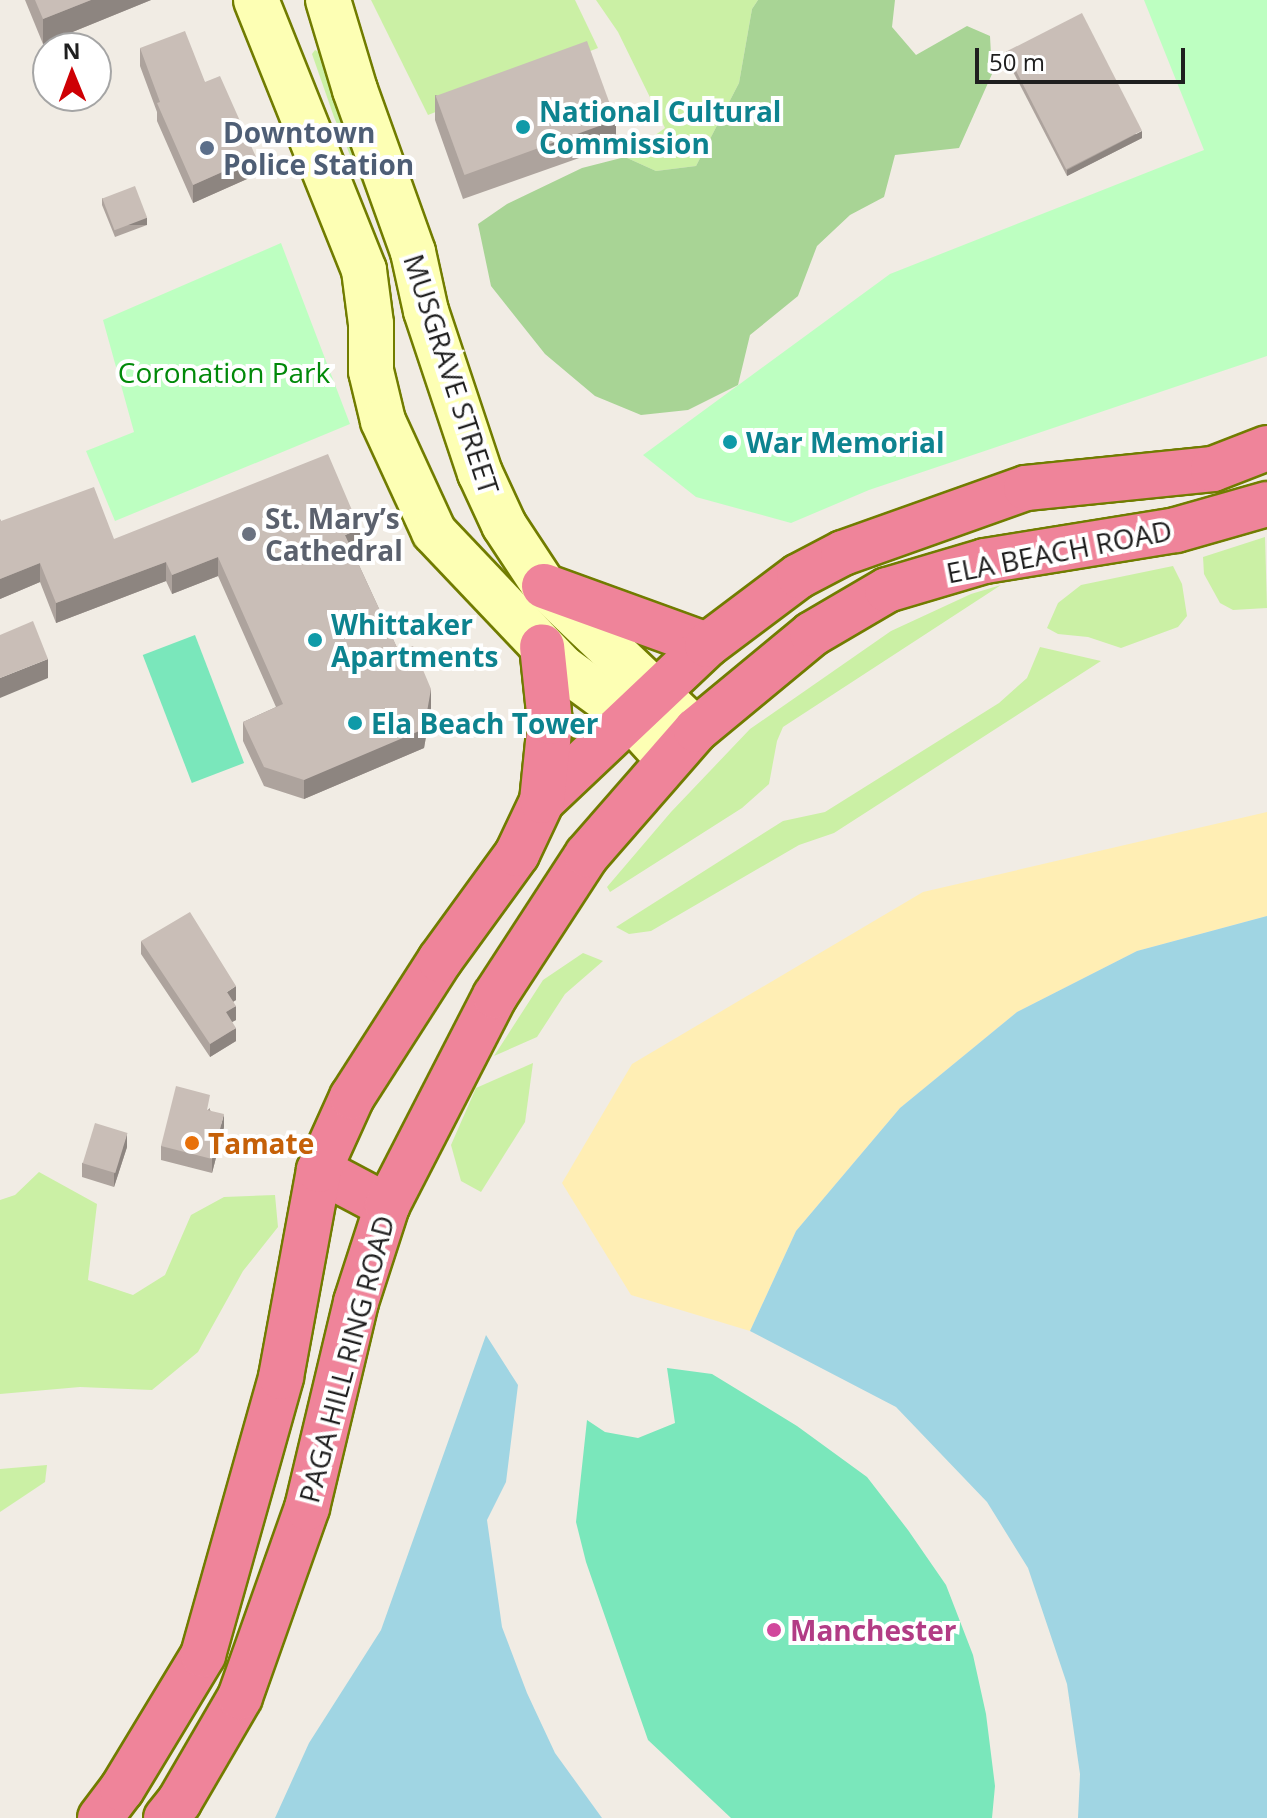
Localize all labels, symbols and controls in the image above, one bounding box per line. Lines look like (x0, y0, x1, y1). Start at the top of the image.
north arrow (32, 32, 112, 112)
scale bar (979, 32, 1189, 82)
text: N (62, 35, 81, 65)
text: 50 m (989, 45, 1045, 78)
place label: National Cultural Commission (539, 94, 781, 160)
place label: Downtown Police Station (223, 115, 414, 181)
marker: National Cultural Commission (514, 118, 532, 136)
marker: Downtown Police Station (198, 139, 216, 157)
street label: MUSGRAVE STREET (397, 250, 507, 498)
park label: Coronation Park (118, 355, 330, 389)
place label: War Memorial (746, 425, 944, 459)
marker: War Memorial (721, 433, 739, 451)
place label: St. Mary’s Cathedral (265, 501, 403, 567)
street label: ELA BEACH ROAD (943, 513, 1175, 589)
marker: St. Mary’s Cathedral (240, 525, 258, 543)
place label: Whittaker Apartments (331, 607, 498, 673)
marker: Whittaker Apartments (306, 631, 324, 649)
place label: Ela Beach Tower (371, 706, 599, 740)
marker: Ela Beach Tower (346, 714, 364, 732)
place label: Tamate (208, 1126, 314, 1160)
marker: Tamate (183, 1134, 201, 1152)
street label: PAGA HILL RING ROAD (291, 1212, 401, 1506)
place label: Manchester (790, 1613, 956, 1647)
marker: Manchester (765, 1621, 783, 1639)

